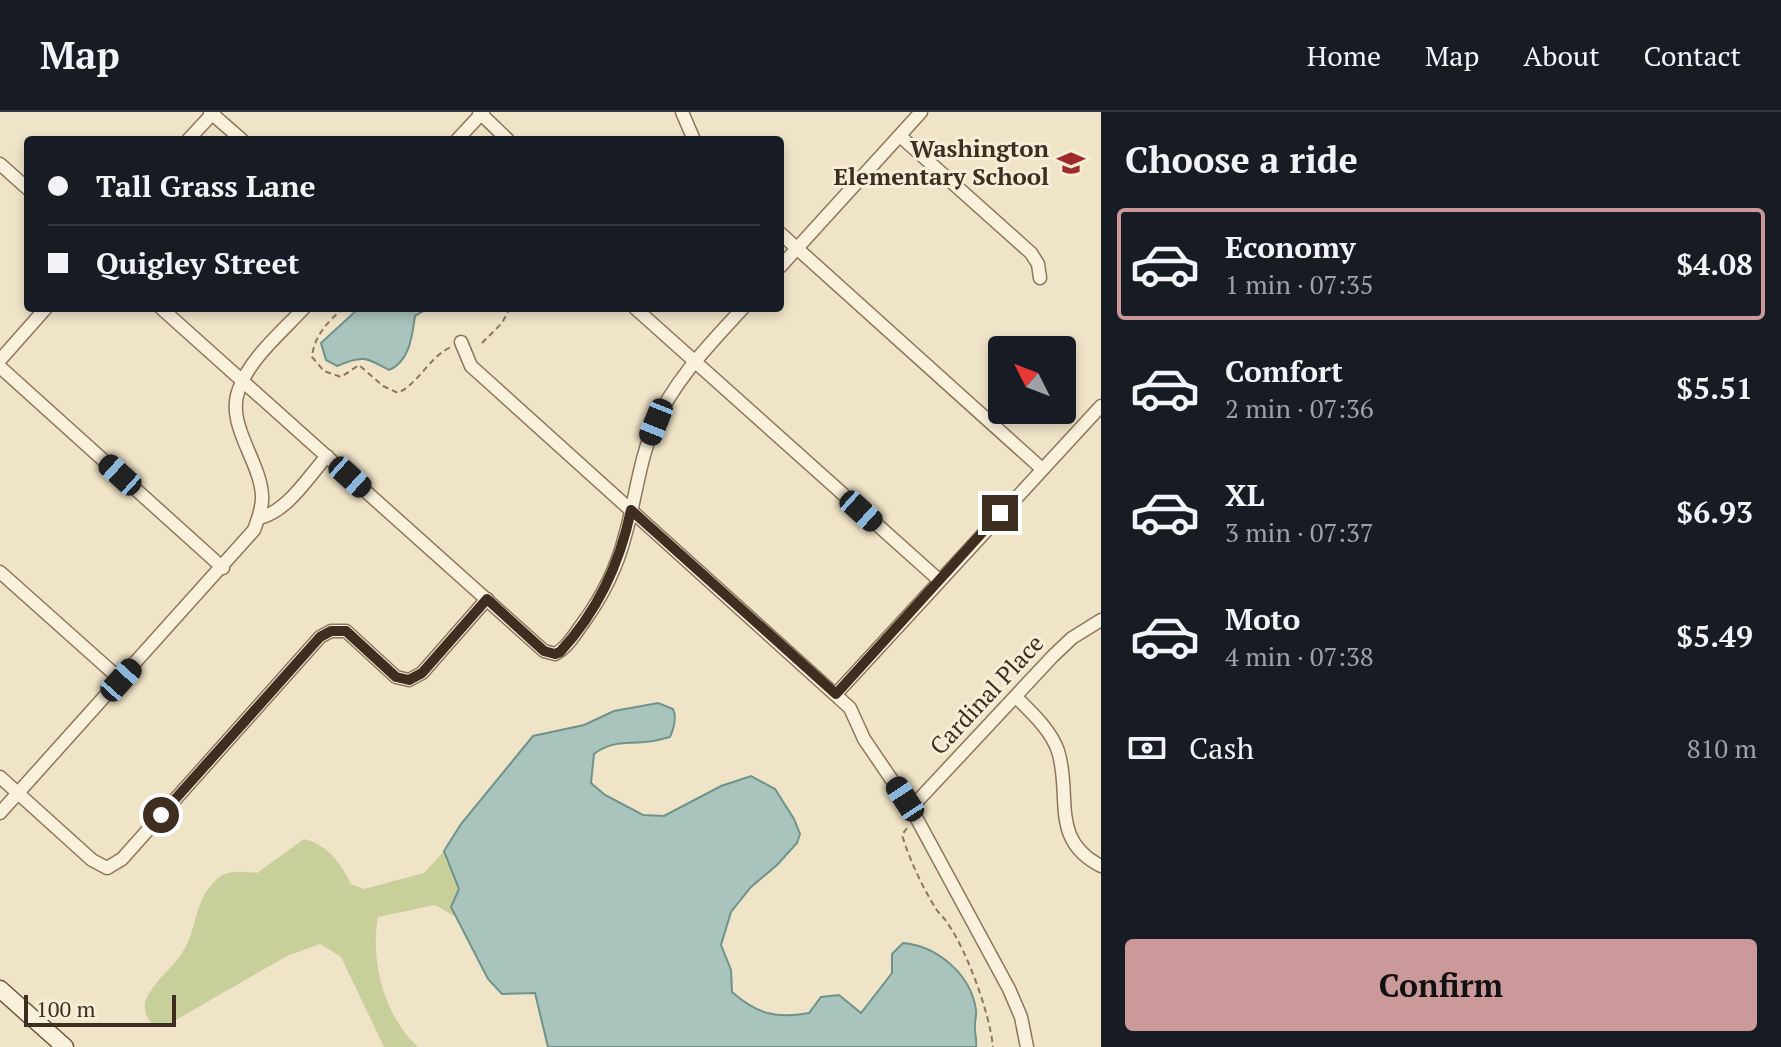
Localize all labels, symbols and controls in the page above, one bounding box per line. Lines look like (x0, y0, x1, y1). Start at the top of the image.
text: Map (40, 30, 120, 80)
text: Home (1307, 37, 1381, 74)
text: Map (1425, 37, 1479, 74)
text: About (1523, 37, 1600, 74)
text: Contact (1644, 37, 1741, 74)
place label: Washington Elementary School (834, 132, 1050, 192)
text: Choose a ride (1125, 136, 1358, 183)
school or university icon: Washington Elementary School (1056, 148, 1086, 178)
text: Tall Grass Lane (96, 166, 316, 206)
text: Economy (1225, 227, 1356, 267)
icon: car (1129, 228, 1201, 300)
text: Quigley Street (96, 243, 300, 283)
text: $4.08 (1676, 244, 1753, 284)
text: 1 min · 07:35 (1225, 267, 1374, 301)
north arrow (988, 336, 1076, 424)
map controls (988, 336, 1076, 424)
text: Comfort (1225, 351, 1343, 391)
icon: car (1129, 352, 1201, 424)
text: $5.51 (1676, 368, 1753, 408)
text: 2 min · 07:36 (1225, 391, 1374, 425)
car (636, 395, 676, 449)
car (94, 450, 146, 500)
car (324, 452, 376, 502)
text: XL (1225, 475, 1264, 515)
icon: car (1129, 476, 1201, 548)
car (835, 486, 887, 536)
text: $6.93 (1676, 492, 1753, 532)
route end (982, 495, 1018, 531)
text: 3 min · 07:37 (1225, 515, 1374, 549)
text: Moto (1225, 599, 1300, 639)
icon: car (1129, 600, 1201, 672)
text: $5.49 (1676, 616, 1753, 656)
street label: Cardinal Place (922, 627, 1050, 761)
text: 4 min · 07:38 (1225, 639, 1374, 673)
car (96, 654, 146, 706)
icon: cash (1125, 726, 1169, 770)
text: Cash (1189, 728, 1254, 768)
text: 810 m (1687, 731, 1757, 765)
car (882, 772, 928, 826)
route start (143, 797, 179, 833)
button: Confirm (1125, 939, 1757, 1031)
scale bar (24, 991, 176, 1027)
text: 100 m (36, 994, 96, 1023)

